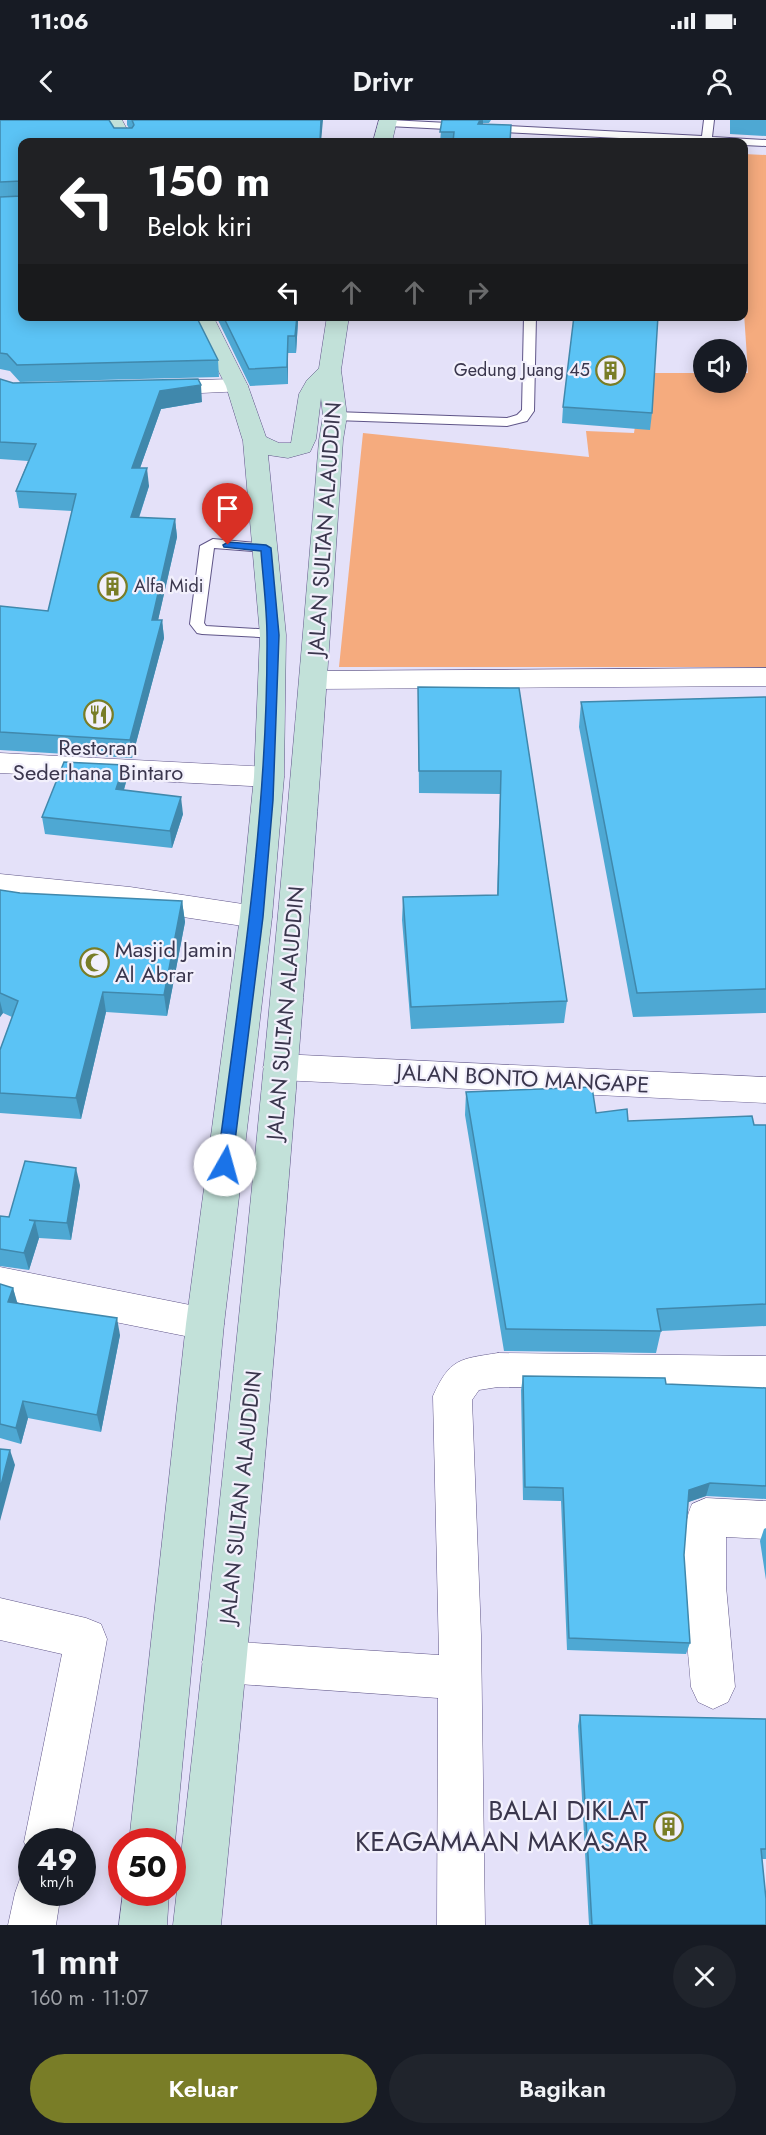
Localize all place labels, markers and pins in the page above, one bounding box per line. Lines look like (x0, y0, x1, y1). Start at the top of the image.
building icon: Gedung Juang 45 (595, 354, 627, 386)
place label: Gedung Juang 45 (454, 357, 590, 383)
pin (202, 483, 253, 545)
building icon: Alfa Midi (97, 570, 129, 602)
place label: Alfa Midi (134, 573, 203, 599)
restaurant icon: Restoran Sederhana Bintaro (82, 699, 114, 731)
place label: Restoran Sederhana Bintaro (13, 731, 183, 788)
place label: Masjid Jamin Al Abrar (115, 933, 233, 990)
mosque icon: Masjid Jamin Al Abrar (78, 946, 110, 978)
place label: BALAI DIKLAT KEAGAMAAN MAKASAR (355, 1791, 648, 1861)
building icon: BALAI DIKLAT KEAGAMAAN MAKASAR (653, 1811, 685, 1843)

